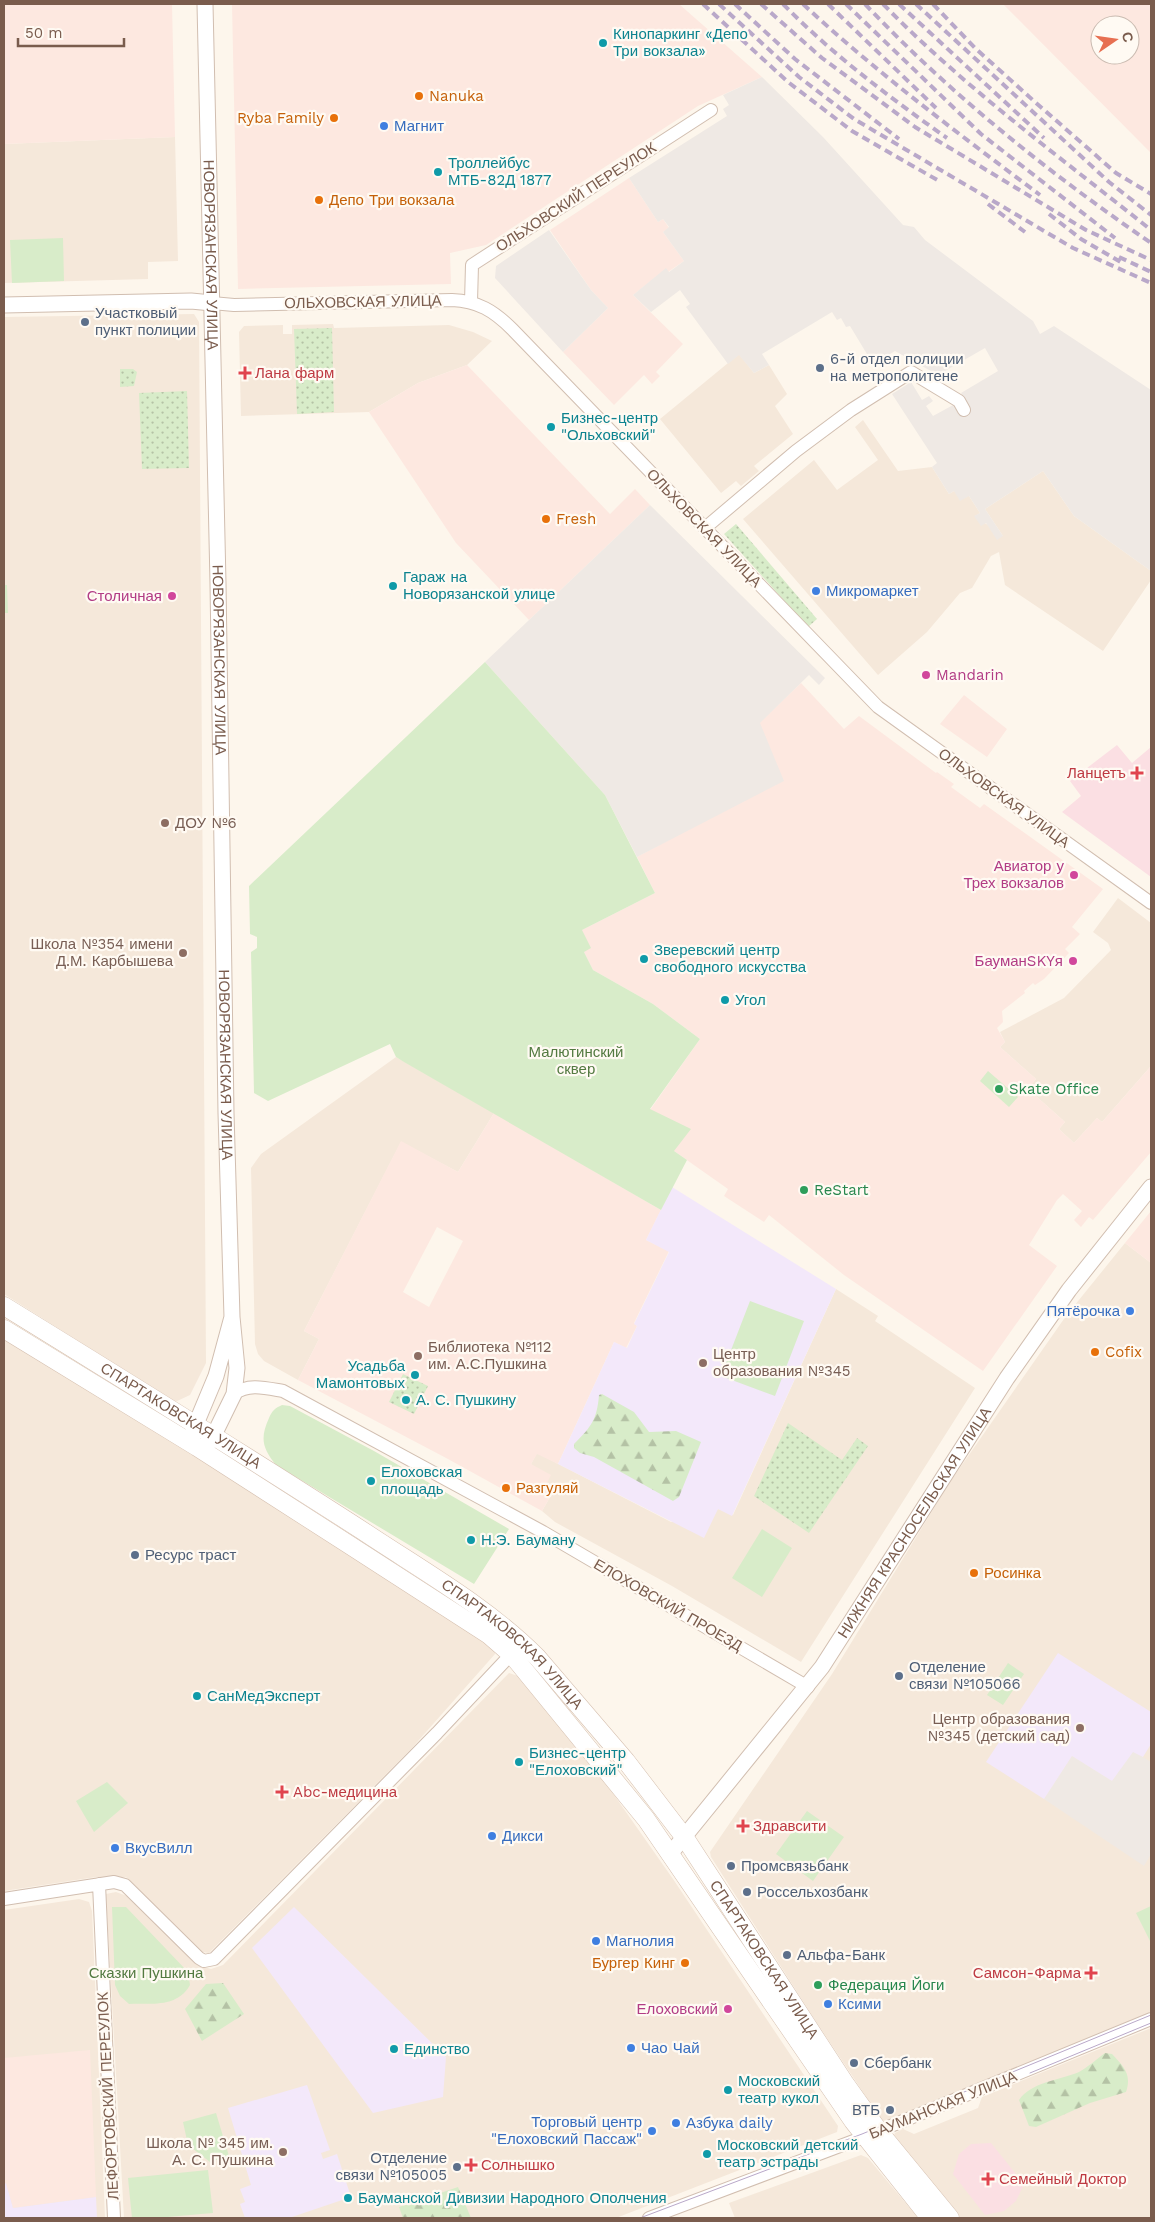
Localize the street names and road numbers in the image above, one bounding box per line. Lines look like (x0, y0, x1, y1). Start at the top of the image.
street label: ОЛЬХОВСКИЙ ПЕРЕУЛОК (492, 138, 660, 256)
street label: НОВОРЯЗАНСКАЯ УЛИЦА (199, 160, 222, 350)
street label: ОЛЬХОВСКАЯ УЛИЦА (284, 292, 442, 312)
street label: ОЛЬХОВСКАЯ УЛИЦА (643, 465, 765, 591)
street label: НОВОРЯЗАНСКАЯ УЛИЦА (209, 564, 230, 755)
street label: ОЛЬХОВСКАЯ УЛИЦА (935, 744, 1073, 852)
street label: НОВОРЯЗАНСКАЯ УЛИЦА (215, 969, 236, 1160)
street label: СПАРТАКОВСКАЯ УЛИЦА (97, 1359, 264, 1472)
street label: НИЖНЯЯ КРАСНОСЕЛЬСКАЯ УЛИЦА (834, 1404, 995, 1641)
street label: ЕЛОХОВСКИЙ ПРОЕЗД (590, 1555, 746, 1655)
street label: СПАРТАКОВСКАЯ УЛИЦА (438, 1575, 587, 1713)
street label: СПАРТАКОВСКАЯ УЛИЦА (706, 1877, 823, 2042)
street label: ЛЕФОРТОВСКИЙ ПЕРЕУЛОК (94, 1991, 122, 2200)
street label: БАУМАНСКАЯ УЛИЦА (866, 2067, 1020, 2143)

